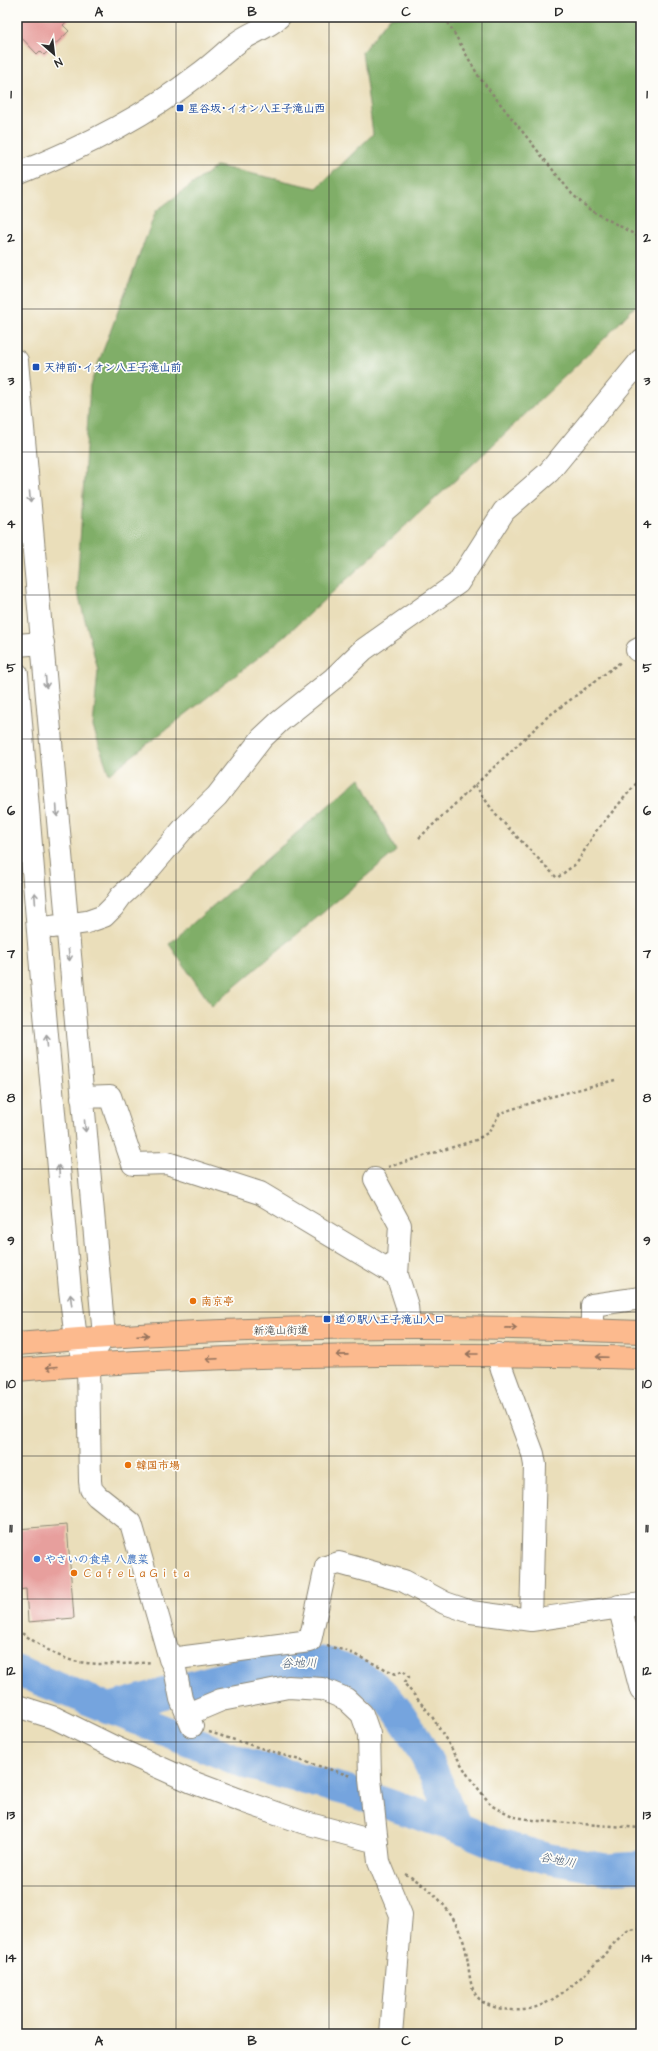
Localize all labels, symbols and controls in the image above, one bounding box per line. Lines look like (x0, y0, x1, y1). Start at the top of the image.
text: A (95, 3, 104, 21)
text: B (247, 3, 257, 21)
text: C (401, 3, 411, 21)
text: D (555, 3, 564, 21)
north arrow (34, 34, 74, 74)
text: N (52, 54, 65, 71)
text: 1 (10, 85, 12, 103)
text: 1 (646, 85, 648, 103)
place label: 星谷坂･イオン八王子滝山西 (188, 101, 325, 116)
marker: 星谷坂･イオン八王子滝山西 (175, 103, 185, 113)
text: 2 (6, 229, 15, 247)
text: 2 (642, 229, 651, 247)
place label: 天神前･イオン八王子滝山前 (44, 360, 181, 375)
marker: 天神前･イオン八王子滝山前 (31, 362, 41, 372)
text: 3 (7, 372, 15, 390)
text: 3 (643, 372, 651, 390)
one-way arrow (27, 490, 34, 503)
text: 4 (7, 515, 16, 533)
text: 4 (643, 515, 652, 533)
text: 5 (6, 659, 16, 677)
text: 5 (642, 659, 652, 677)
one-way arrow (43, 675, 50, 688)
text: 6 (7, 802, 16, 820)
text: 6 (643, 802, 652, 820)
one-way arrow (54, 804, 61, 817)
one-way arrow (32, 892, 39, 905)
text: 7 (6, 945, 16, 963)
text: 7 (642, 945, 652, 963)
one-way arrow (65, 948, 72, 961)
one-way arrow (44, 1035, 51, 1048)
text: 8 (7, 1089, 16, 1107)
text: 8 (643, 1089, 652, 1107)
one-way arrow (81, 1119, 89, 1132)
one-way arrow (55, 1165, 62, 1178)
text: 9 (7, 1232, 15, 1250)
text: 9 (643, 1232, 651, 1250)
one-way arrow (67, 1294, 75, 1307)
place label: 南京亭 (201, 1294, 234, 1309)
marker: 南京亭 (188, 1296, 198, 1306)
place label: 道の駅八王子滝山入口 (335, 1312, 445, 1327)
marker: 道の駅八王子滝山入口 (322, 1314, 332, 1324)
street label: 新滝山街道 (253, 1323, 309, 1338)
one-way arrow (504, 1325, 517, 1332)
one-way arrow (136, 1331, 149, 1339)
one-way arrow (466, 1350, 479, 1358)
one-way arrow (336, 1351, 349, 1359)
one-way arrow (596, 1353, 609, 1361)
one-way arrow (206, 1355, 219, 1363)
one-way arrow (46, 1364, 59, 1371)
text: 10 (6, 1375, 17, 1393)
text: 10 (642, 1375, 653, 1393)
place label: 韓国市場 (136, 1458, 180, 1473)
marker: 韓国市場 (123, 1460, 133, 1470)
text: 11 (9, 1519, 13, 1537)
text: 11 (645, 1519, 649, 1537)
place label: やさいの食卓 八農菜 (45, 1552, 148, 1567)
marker: やさいの食卓 八農菜 (32, 1554, 42, 1564)
place label: ＣａｆｅＬａＧｉｔａ (82, 1566, 192, 1581)
marker: ＣａｆｅＬａＧｉｔａ (69, 1568, 79, 1578)
water label: 谷地川 (281, 1655, 317, 1672)
text: 12 (6, 1662, 16, 1680)
text: 12 (642, 1662, 652, 1680)
text: 13 (7, 1806, 16, 1824)
text: 13 (643, 1806, 652, 1824)
water label: 谷地川 (539, 1849, 577, 1872)
text: 14 (6, 1949, 16, 1967)
text: 14 (642, 1949, 652, 1967)
text: A (95, 2032, 104, 2050)
text: B (247, 2032, 257, 2050)
text: C (401, 2032, 411, 2050)
text: D (555, 2032, 564, 2050)

